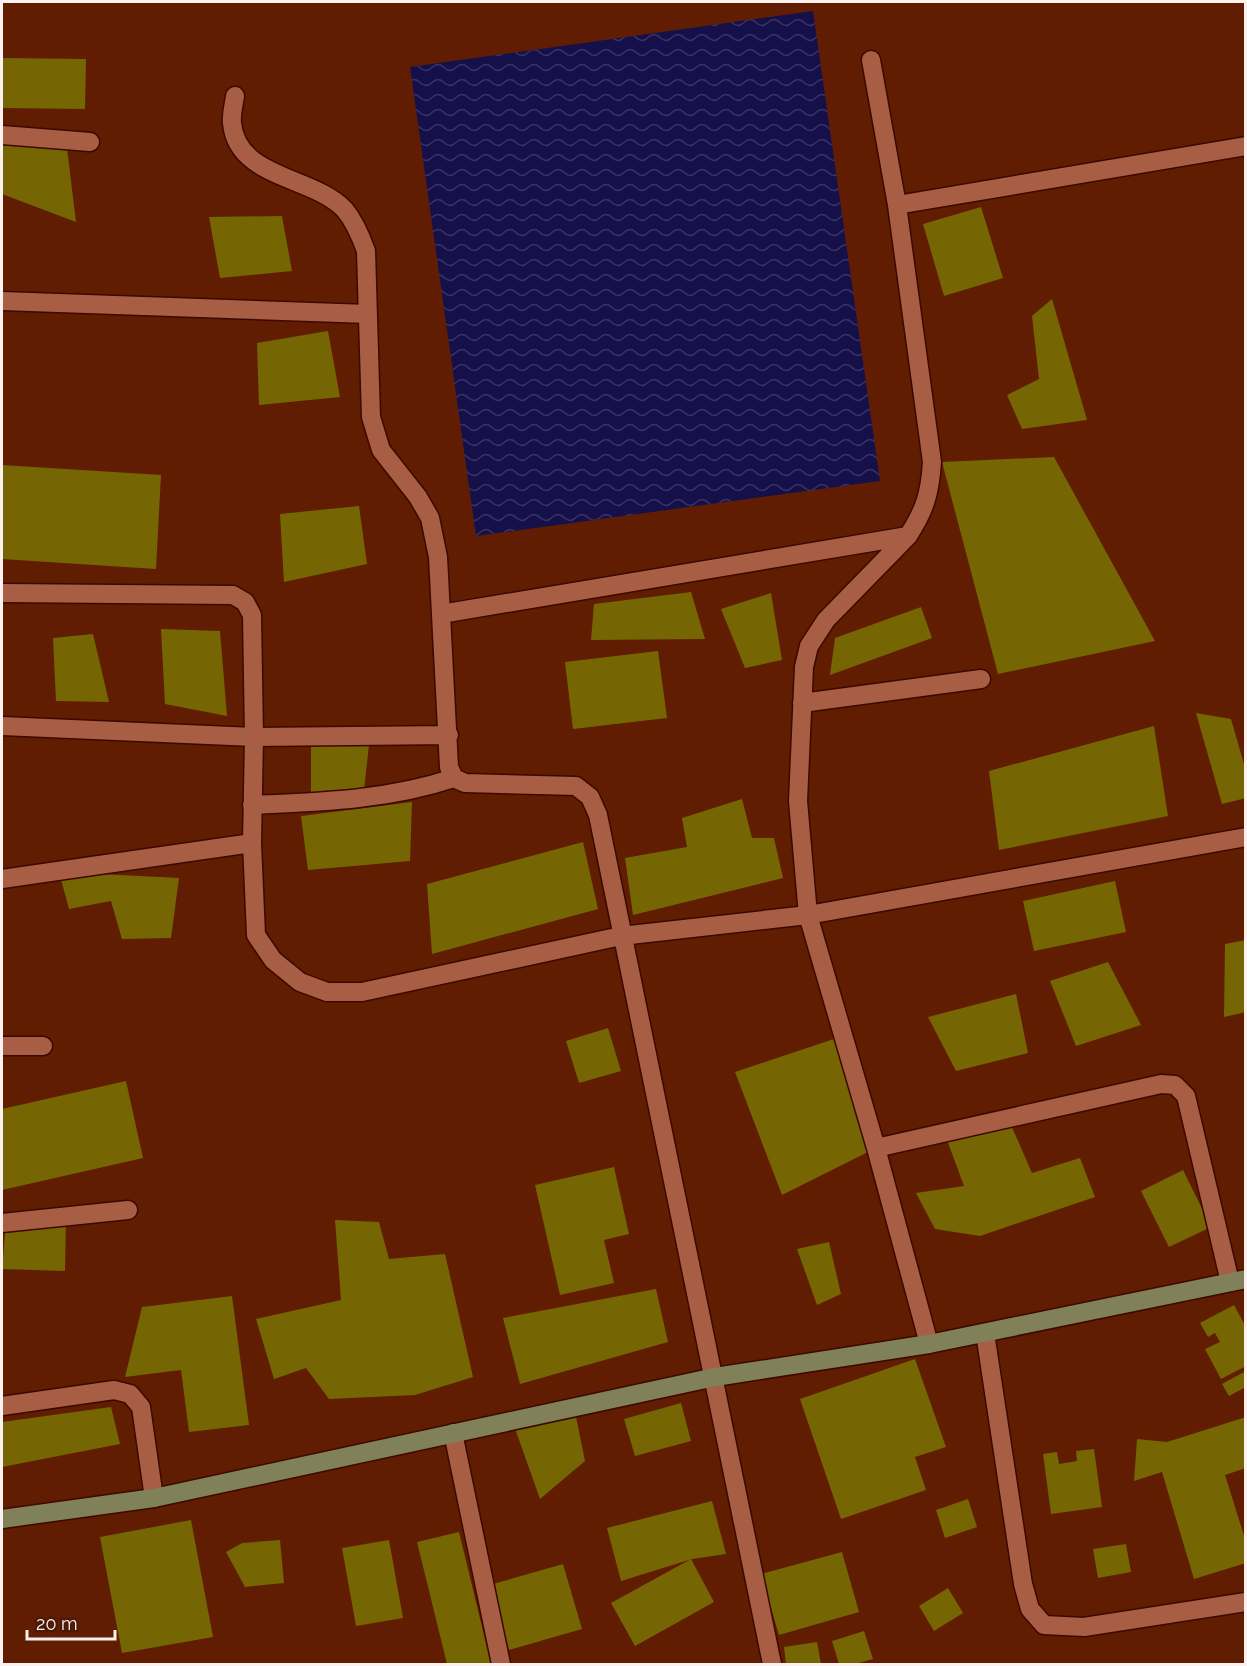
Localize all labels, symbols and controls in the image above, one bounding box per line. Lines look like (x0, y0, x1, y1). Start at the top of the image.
scale bar (27, 1603, 116, 1641)
text: 20 m (36, 1613, 78, 1634)

